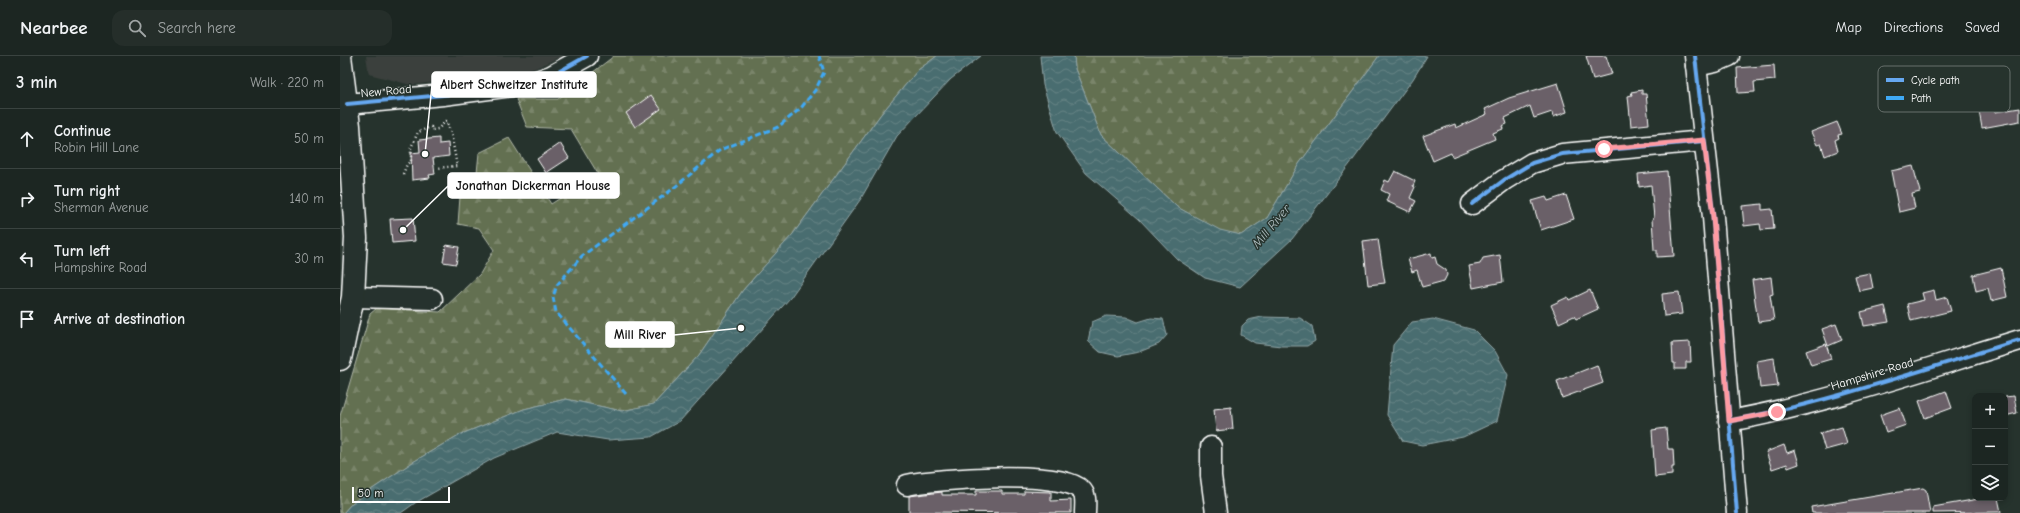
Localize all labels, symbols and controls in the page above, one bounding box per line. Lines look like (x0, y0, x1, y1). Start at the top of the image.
search box (112, 10, 392, 46)
text: Nearbee (20, 17, 88, 39)
icon: search (126, 17, 148, 39)
text: Search here (158, 19, 236, 37)
text: Map (1835, 19, 1862, 36)
text: Directions (1884, 19, 1943, 36)
text: Saved (1965, 19, 2000, 36)
legend (1878, 66, 2010, 112)
callout: Albert Schweitzer Institute (432, 72, 596, 97)
text: 3 min (16, 73, 57, 92)
text: Cycle path (1911, 74, 1960, 87)
text: Walk · 220 m (250, 75, 324, 90)
text: Albert Schweitzer Institute (440, 77, 588, 92)
street label: New Road (360, 82, 412, 100)
text: Path (1911, 92, 1932, 105)
text: Continue (54, 122, 111, 140)
icon: ahead (16, 128, 38, 150)
text: 50 m (294, 131, 324, 146)
text: Robin Hill Lane (54, 140, 139, 155)
route start (1595, 140, 1613, 158)
callout: Jonathan Dickerman House (448, 173, 619, 198)
text: Jonathan Dickerman House (456, 178, 611, 193)
text: Turn right (54, 182, 120, 200)
icon: right (16, 188, 38, 210)
text: 140 m (290, 191, 324, 206)
text: Sherman Avenue (54, 200, 148, 215)
water label: Mill River (1248, 201, 1294, 251)
text: Turn left (54, 242, 110, 260)
icon: left (16, 248, 38, 270)
text: 30 m (294, 251, 324, 266)
text: Hampshire Road (54, 260, 147, 275)
icon: arrive (16, 308, 38, 330)
text: Arrive at destination (54, 310, 185, 328)
callout: Mill River (606, 322, 674, 347)
text: Mill River (614, 327, 667, 342)
street label: Hampshire Road (1829, 355, 1915, 393)
map controls (1972, 393, 2008, 501)
button: + (1972, 393, 2008, 429)
route end (1768, 403, 1786, 421)
button: − (1972, 429, 2008, 465)
button: layers (1972, 465, 2008, 501)
scale bar (352, 485, 450, 504)
text: 50 m (358, 487, 383, 500)

